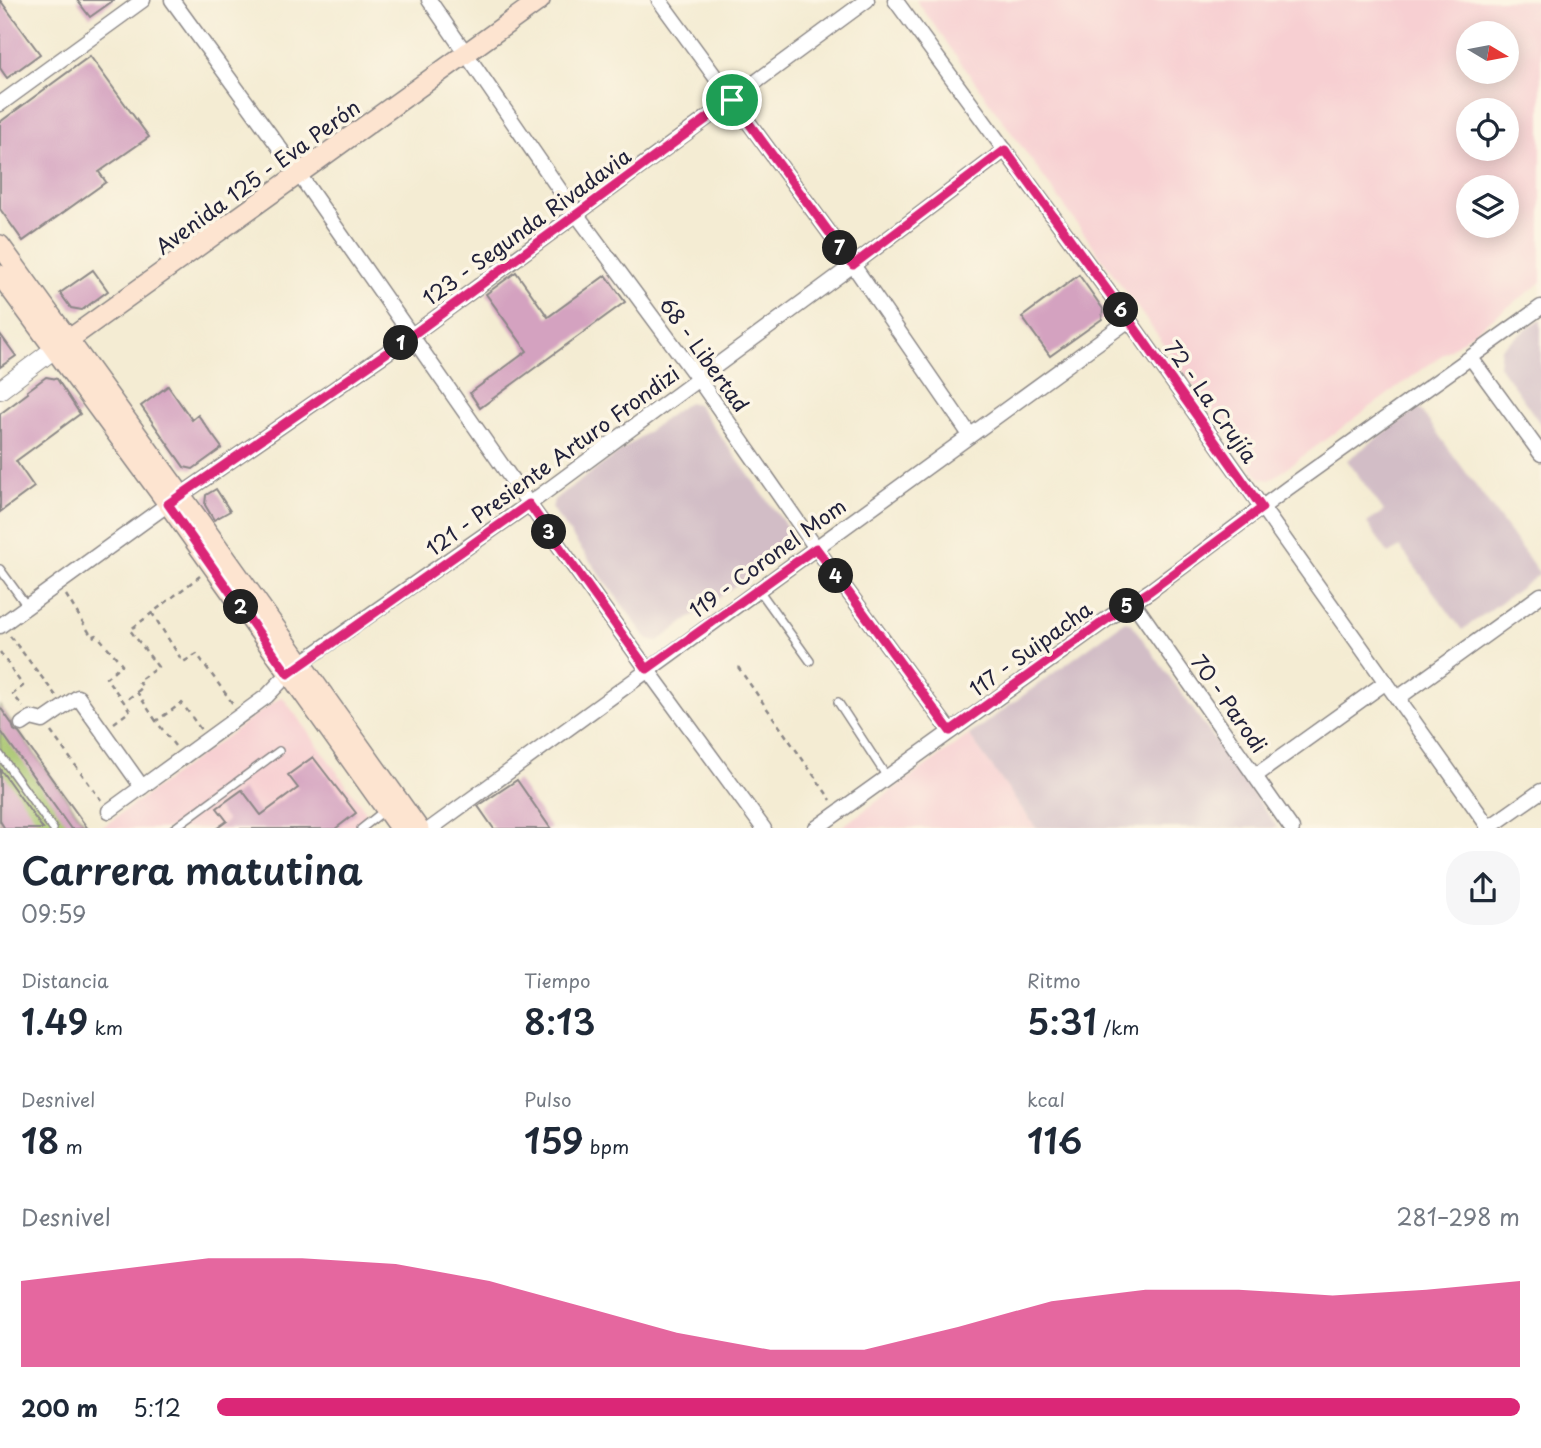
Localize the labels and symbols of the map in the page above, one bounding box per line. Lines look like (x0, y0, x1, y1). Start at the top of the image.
north arrow (1456, 21, 1519, 84)
pin (702, 70, 762, 130)
street label: Avenida 125 - Eva Perón (148, 91, 366, 261)
street label: 123 - Segunda Rivadavia (415, 139, 637, 313)
pin: 7 (822, 230, 858, 266)
street label: 68 - Libertad (652, 290, 758, 418)
pin: 6 (1104, 292, 1138, 328)
pin: 1 (384, 326, 418, 360)
street label: 72 - La Crujía (1158, 333, 1266, 469)
street label: 121 - Presiente Arturo Frondizi (419, 357, 685, 563)
street label: 119 - Coronel Mom (682, 489, 852, 625)
pin: 3 (532, 514, 566, 550)
pin: 4 (818, 558, 854, 594)
pin: 5 (1110, 588, 1144, 624)
pin: 2 (224, 590, 258, 624)
street label: 117 - Suipacha (962, 593, 1098, 703)
street label: 70 - Parodi (1184, 647, 1276, 759)

